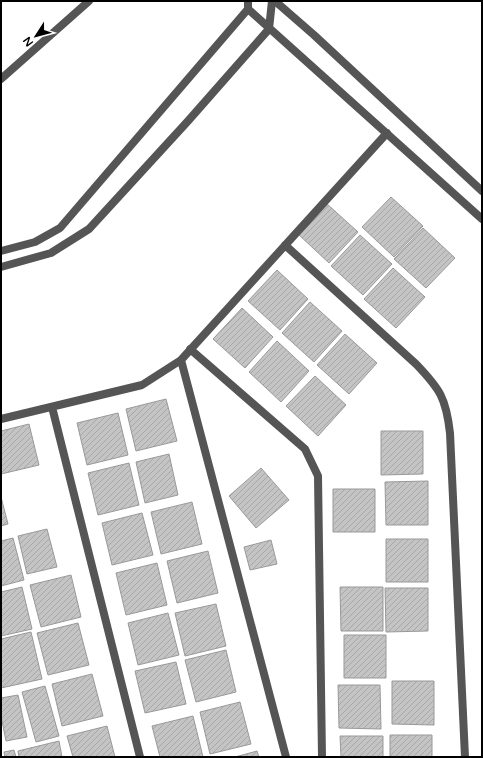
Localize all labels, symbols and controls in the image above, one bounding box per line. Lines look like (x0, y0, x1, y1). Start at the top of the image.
north arrow (16, 16, 56, 56)
text: N (20, 34, 36, 49)

